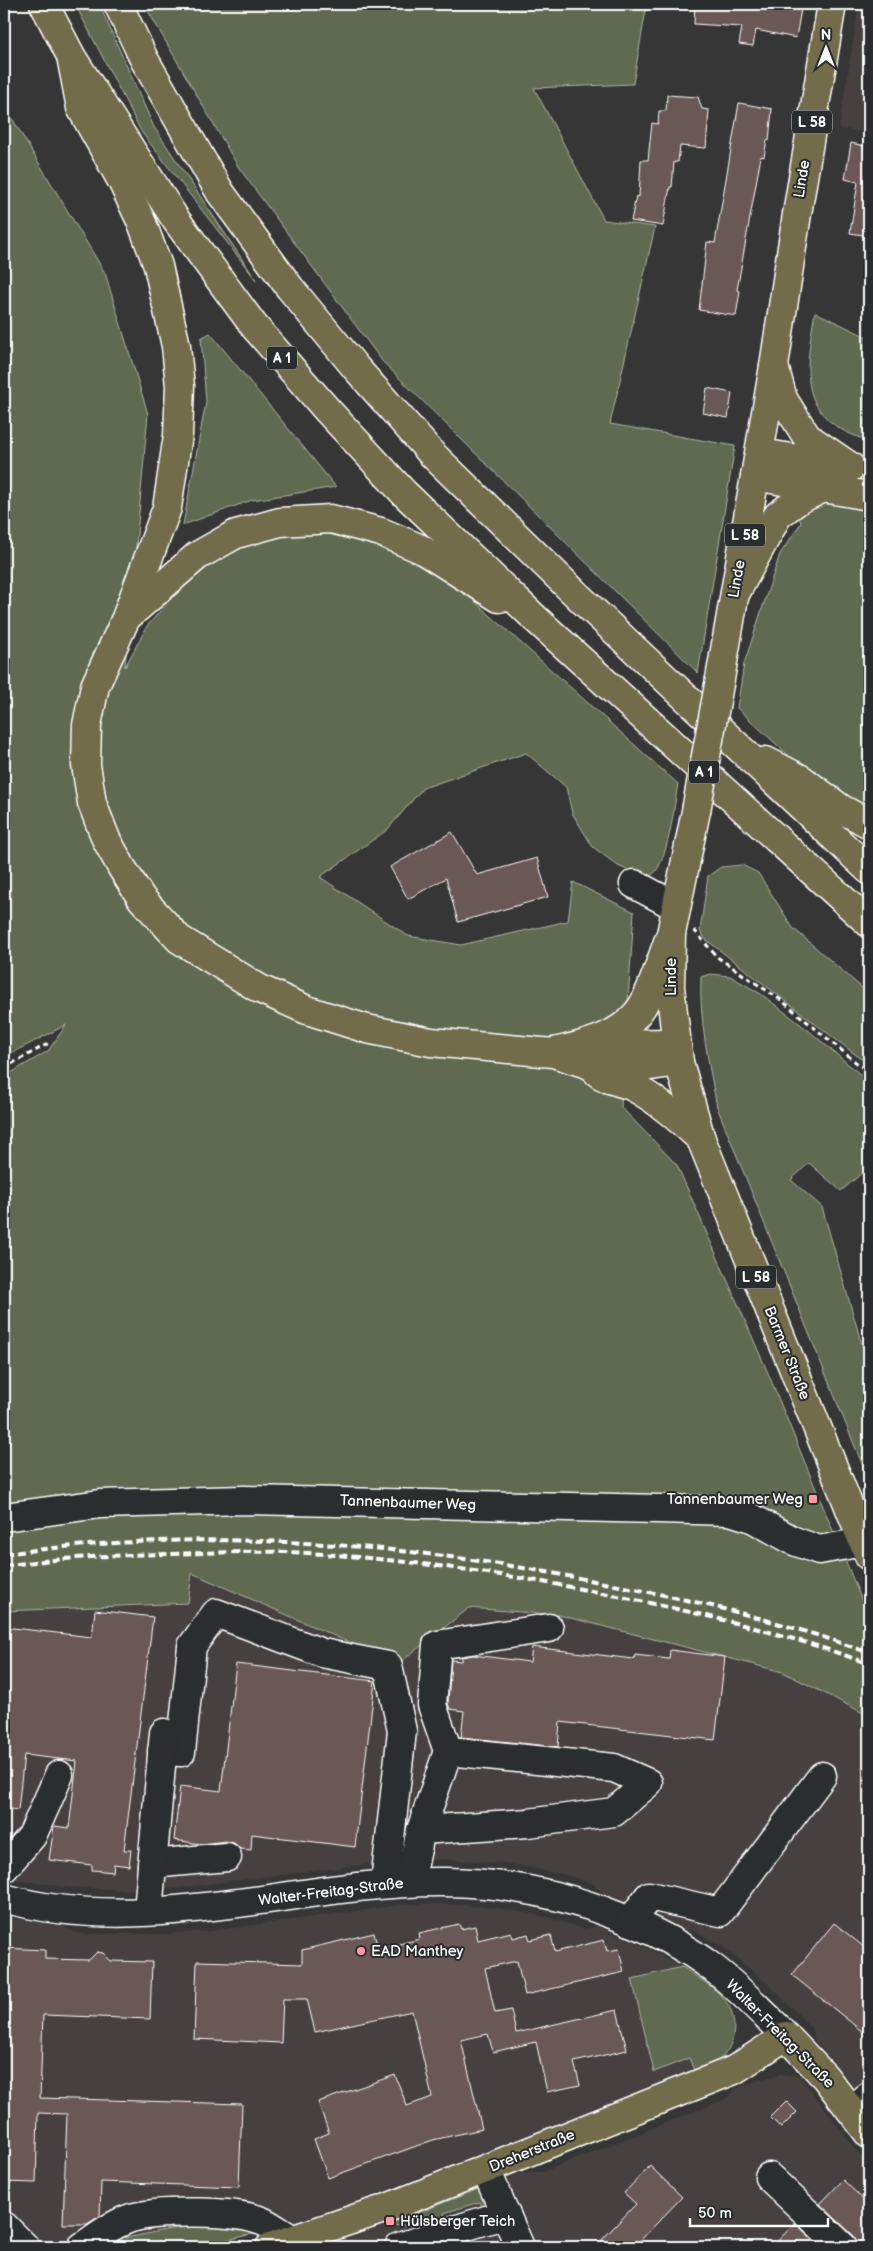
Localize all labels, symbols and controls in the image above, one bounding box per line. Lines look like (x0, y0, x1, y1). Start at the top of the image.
north arrow (800, 22, 850, 72)
text: N (821, 27, 831, 44)
road number: L 58 (792, 110, 832, 134)
street label: Linde (790, 159, 814, 199)
road number: A 1 (267, 346, 297, 369)
road number: L 58 (725, 524, 765, 546)
street label: Linde (724, 558, 750, 599)
road number: A 1 (689, 760, 719, 784)
street label: Linde (662, 958, 681, 996)
road number: L 58 (736, 1266, 776, 1288)
street label: Barmer Straße (760, 1303, 814, 1403)
place label: Tannenbaumer Weg (667, 1490, 803, 1509)
street label: Tannenbaumer Weg (340, 1491, 476, 1515)
marker: Tannenbaumer Weg (807, 1493, 819, 1505)
street label: Walter-Freitag-Straße (257, 1874, 405, 1910)
place label: EAD Manthey (371, 1942, 464, 1961)
marker: EAD Manthey (355, 1945, 367, 1957)
street label: Walter-Freitag-Straße (722, 1976, 838, 2092)
street label: Dreherstraße (487, 2125, 578, 2177)
scale bar (690, 2196, 828, 2228)
text: 50 m (698, 2204, 732, 2223)
place label: Hülsberger Teich (400, 2212, 515, 2231)
marker: Hülsberger Teich (384, 2215, 396, 2227)

